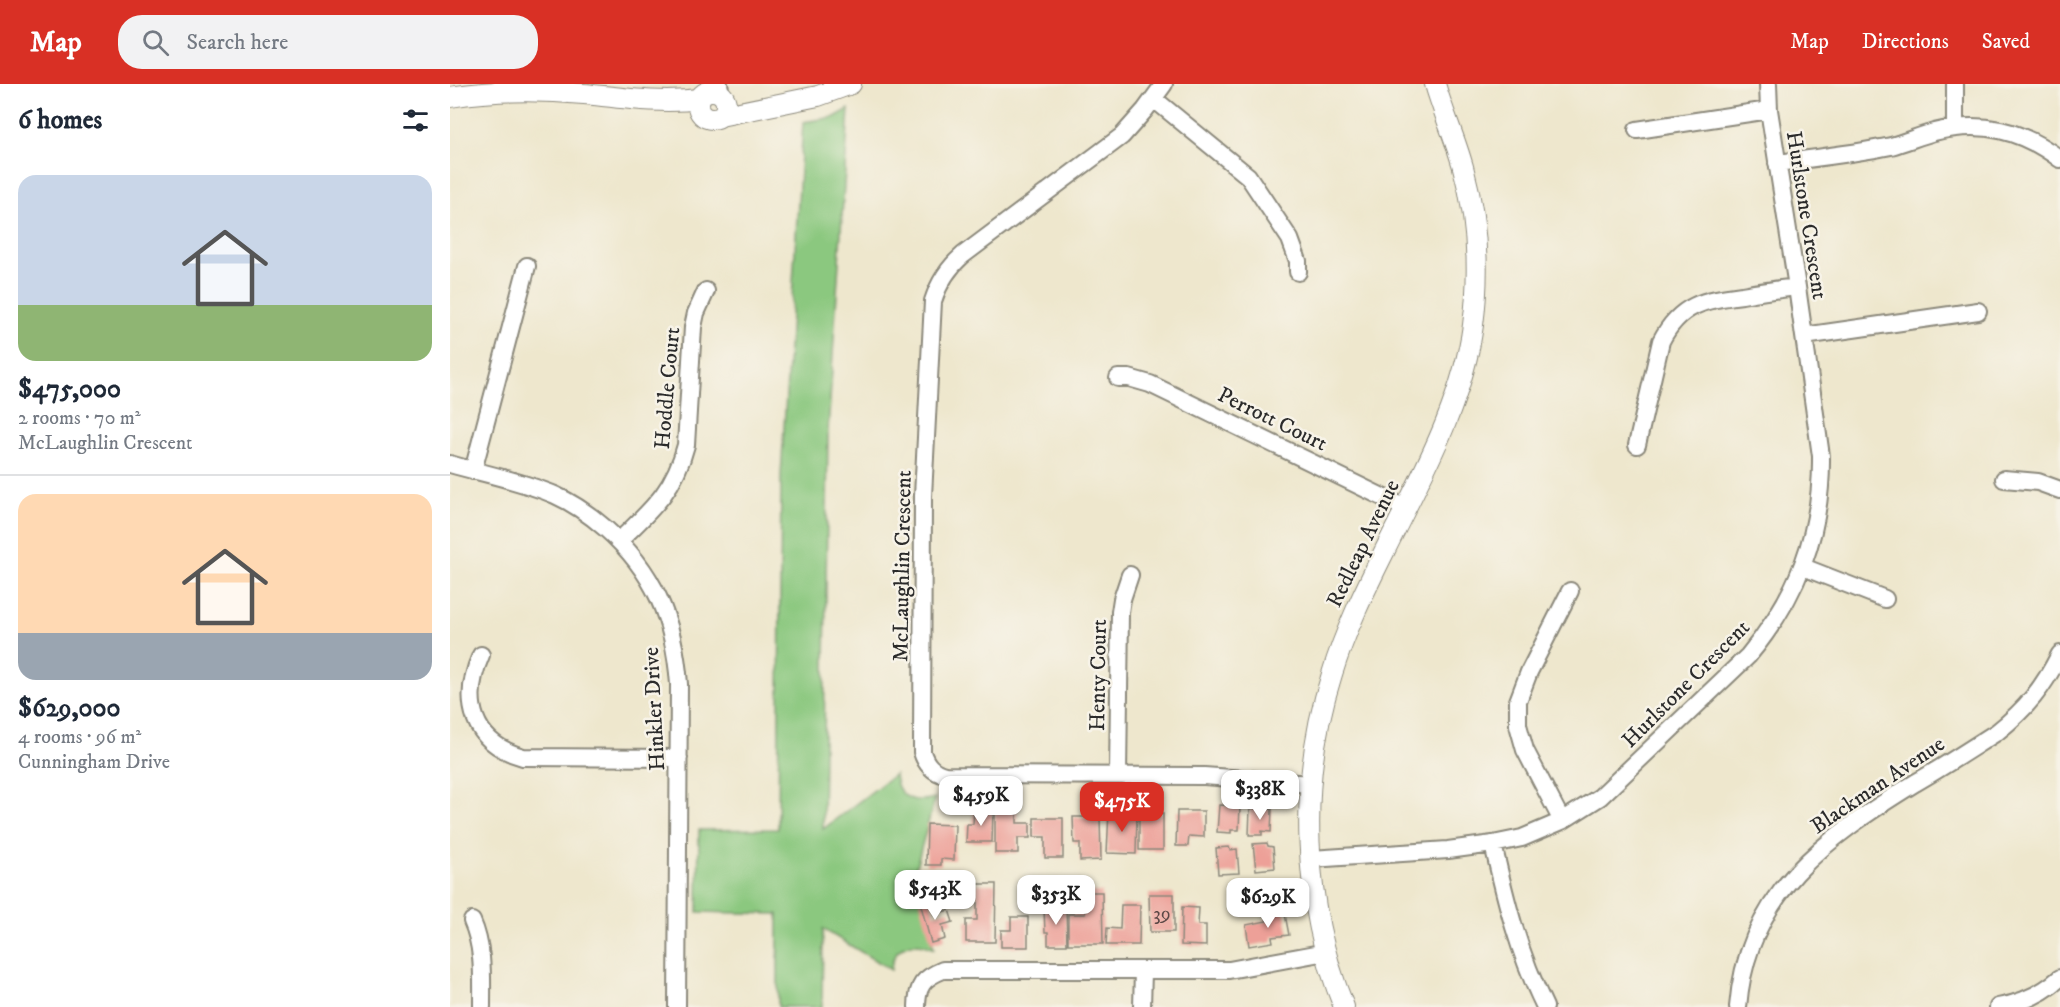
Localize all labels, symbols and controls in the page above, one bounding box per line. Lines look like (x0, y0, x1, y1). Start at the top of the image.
search box (118, 15, 538, 69)
text: Map (30, 25, 82, 60)
icon: search (139, 26, 172, 59)
text: Search here (187, 29, 288, 56)
text: Map (1790, 29, 1829, 55)
text: Directions (1862, 29, 1949, 55)
text: Saved (1982, 29, 2030, 55)
text: 6 homes (18, 104, 102, 137)
icon: filters (399, 104, 432, 137)
street label: Hurlstone Crescent (1780, 129, 1833, 301)
icon: home (171, 214, 279, 322)
street label: Hoddle Court (649, 326, 686, 450)
text: $475,000 (18, 373, 121, 406)
street label: Perrott Court (1213, 381, 1332, 457)
text: 2 rooms · 70 m² (18, 406, 141, 431)
text: McLaughlin Crescent (18, 431, 192, 456)
street label: McLaughlin Crescent (887, 470, 918, 662)
street label: Redleap Avenue (1321, 475, 1406, 612)
icon: home (171, 533, 279, 641)
street label: Hurlstone Crescent (1616, 614, 1756, 754)
street label: Henty Court (1084, 619, 1113, 731)
street label: Hinkler Drive (638, 646, 671, 772)
text: $629,000 (18, 692, 120, 725)
text: 4 rooms · 96 m² (18, 725, 141, 750)
street label: Blackman Avenue (1806, 731, 1950, 840)
text: Cunningham Drive (18, 750, 170, 775)
pin: $338K (1218, 770, 1302, 821)
pin: $459K (939, 776, 1023, 827)
text: $338K (1235, 777, 1285, 802)
pin: $475K (1080, 782, 1164, 833)
text: $459K (953, 783, 1009, 808)
text: $475K (1094, 789, 1150, 814)
pin: $543K (893, 870, 977, 921)
pin: $353K (1014, 875, 1098, 926)
text: $543K (909, 877, 961, 902)
pin: $629K (1226, 878, 1310, 929)
text: $353K (1031, 882, 1081, 907)
text: $629K (1240, 885, 1296, 910)
house number: 39 (1153, 902, 1171, 927)

